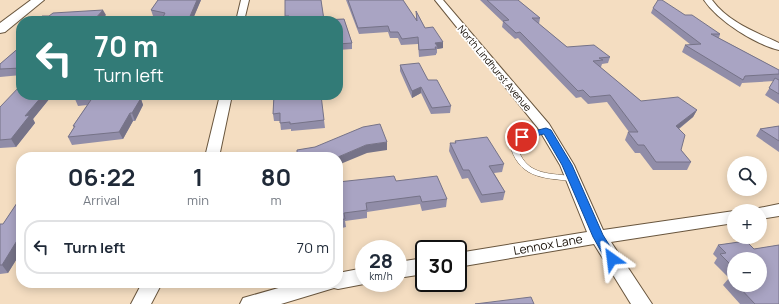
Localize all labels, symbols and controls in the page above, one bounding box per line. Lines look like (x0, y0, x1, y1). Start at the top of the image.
street label: North Lindhurst Avenue (455, 22, 535, 114)
text: 70 m (94, 27, 158, 65)
icon: left (28, 32, 80, 84)
text: Turn left (94, 63, 164, 87)
pin (505, 120, 539, 154)
icon: arrive (511, 126, 533, 148)
map controls (727, 156, 767, 292)
button: search (727, 156, 767, 196)
text: 06:22 (68, 160, 135, 193)
text: 1 (193, 160, 203, 193)
text: 80 (261, 160, 291, 193)
text: Arrival (83, 191, 120, 209)
text: min (187, 191, 209, 209)
text: m (270, 191, 281, 209)
button: + (727, 204, 767, 244)
street label: Lennox Lane (512, 230, 584, 259)
icon: left (30, 236, 52, 258)
text: Turn left (64, 237, 126, 258)
text: 70 m (297, 237, 329, 258)
position arrow (591, 238, 633, 280)
speed limit sign: 30 (415, 240, 467, 292)
text: 28 (369, 247, 393, 274)
button: − (727, 252, 767, 292)
text: km/h (369, 269, 393, 283)

